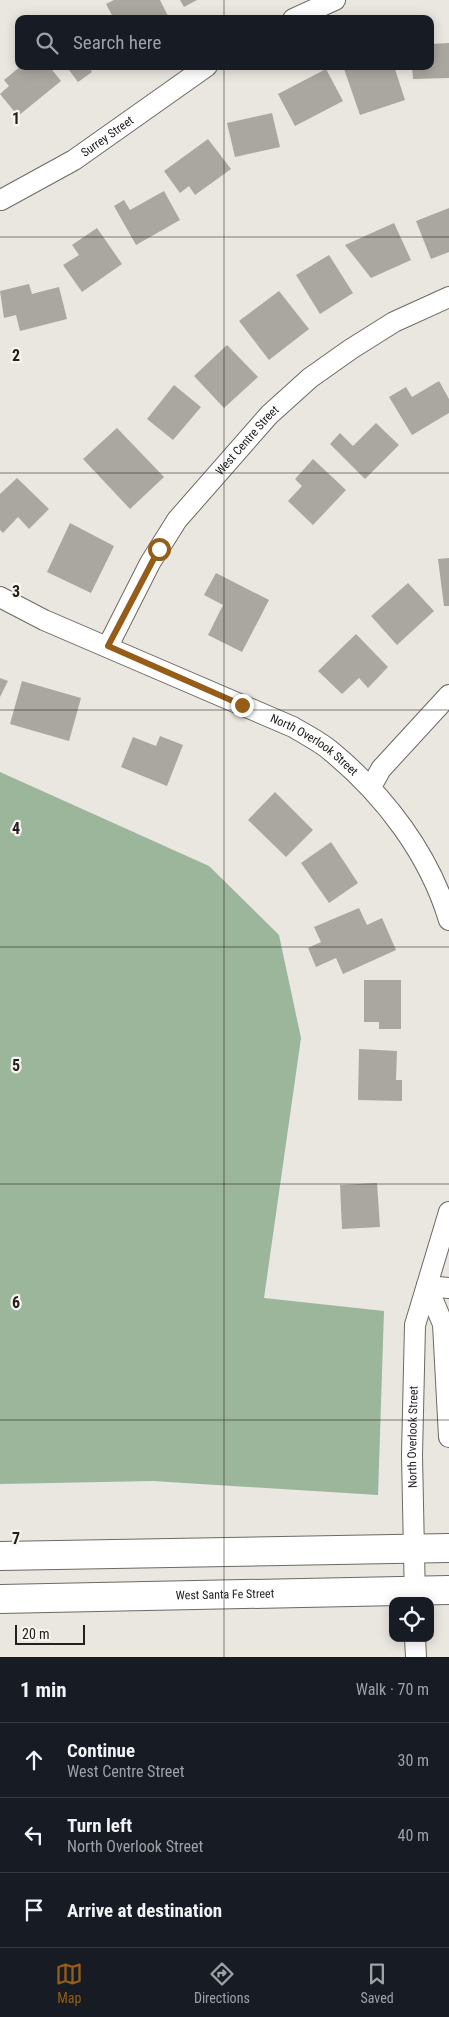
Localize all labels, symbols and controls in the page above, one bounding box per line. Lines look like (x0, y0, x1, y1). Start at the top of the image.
search box (15, 15, 434, 70)
icon: search (33, 29, 61, 57)
text: Search here (73, 31, 161, 54)
text: 1 (12, 109, 20, 128)
street label: Surrey Street (78, 113, 136, 160)
text: 2 (12, 346, 20, 365)
street label: West Centre Street (213, 402, 282, 478)
route start (148, 538, 171, 561)
text: 3 (12, 582, 20, 601)
route end (231, 694, 254, 717)
street label: North Overlook Street (268, 711, 361, 779)
text: 4 (12, 819, 20, 838)
text: 5 (12, 1056, 20, 1075)
text: 6 (12, 1293, 20, 1312)
street label: North Overlook Street (405, 1385, 421, 1488)
text: 7 (12, 1529, 20, 1548)
street label: West Santa Fe Street (176, 1586, 275, 1602)
map controls (389, 1597, 434, 1642)
button: locate (389, 1597, 434, 1642)
scale bar (15, 1622, 85, 1645)
text: 20 m (22, 1626, 50, 1642)
text: 1 min (20, 1678, 67, 1702)
text: Walk · 70 m (356, 1680, 429, 1699)
text: Continue (67, 1739, 135, 1762)
icon: ahead (20, 1746, 48, 1774)
text: 30 m (397, 1751, 429, 1770)
text: West Centre Street (67, 1762, 185, 1781)
text: Turn left (67, 1814, 132, 1837)
icon: left (20, 1821, 48, 1849)
text: 40 m (397, 1826, 429, 1845)
text: North Overlook Street (67, 1837, 203, 1856)
icon: arrive (20, 1896, 48, 1924)
text: Arrive at destination (67, 1899, 222, 1922)
tab: Map (55, 1960, 83, 2006)
tab: Directions (194, 1960, 250, 2006)
tab: Saved (360, 1960, 394, 2006)

